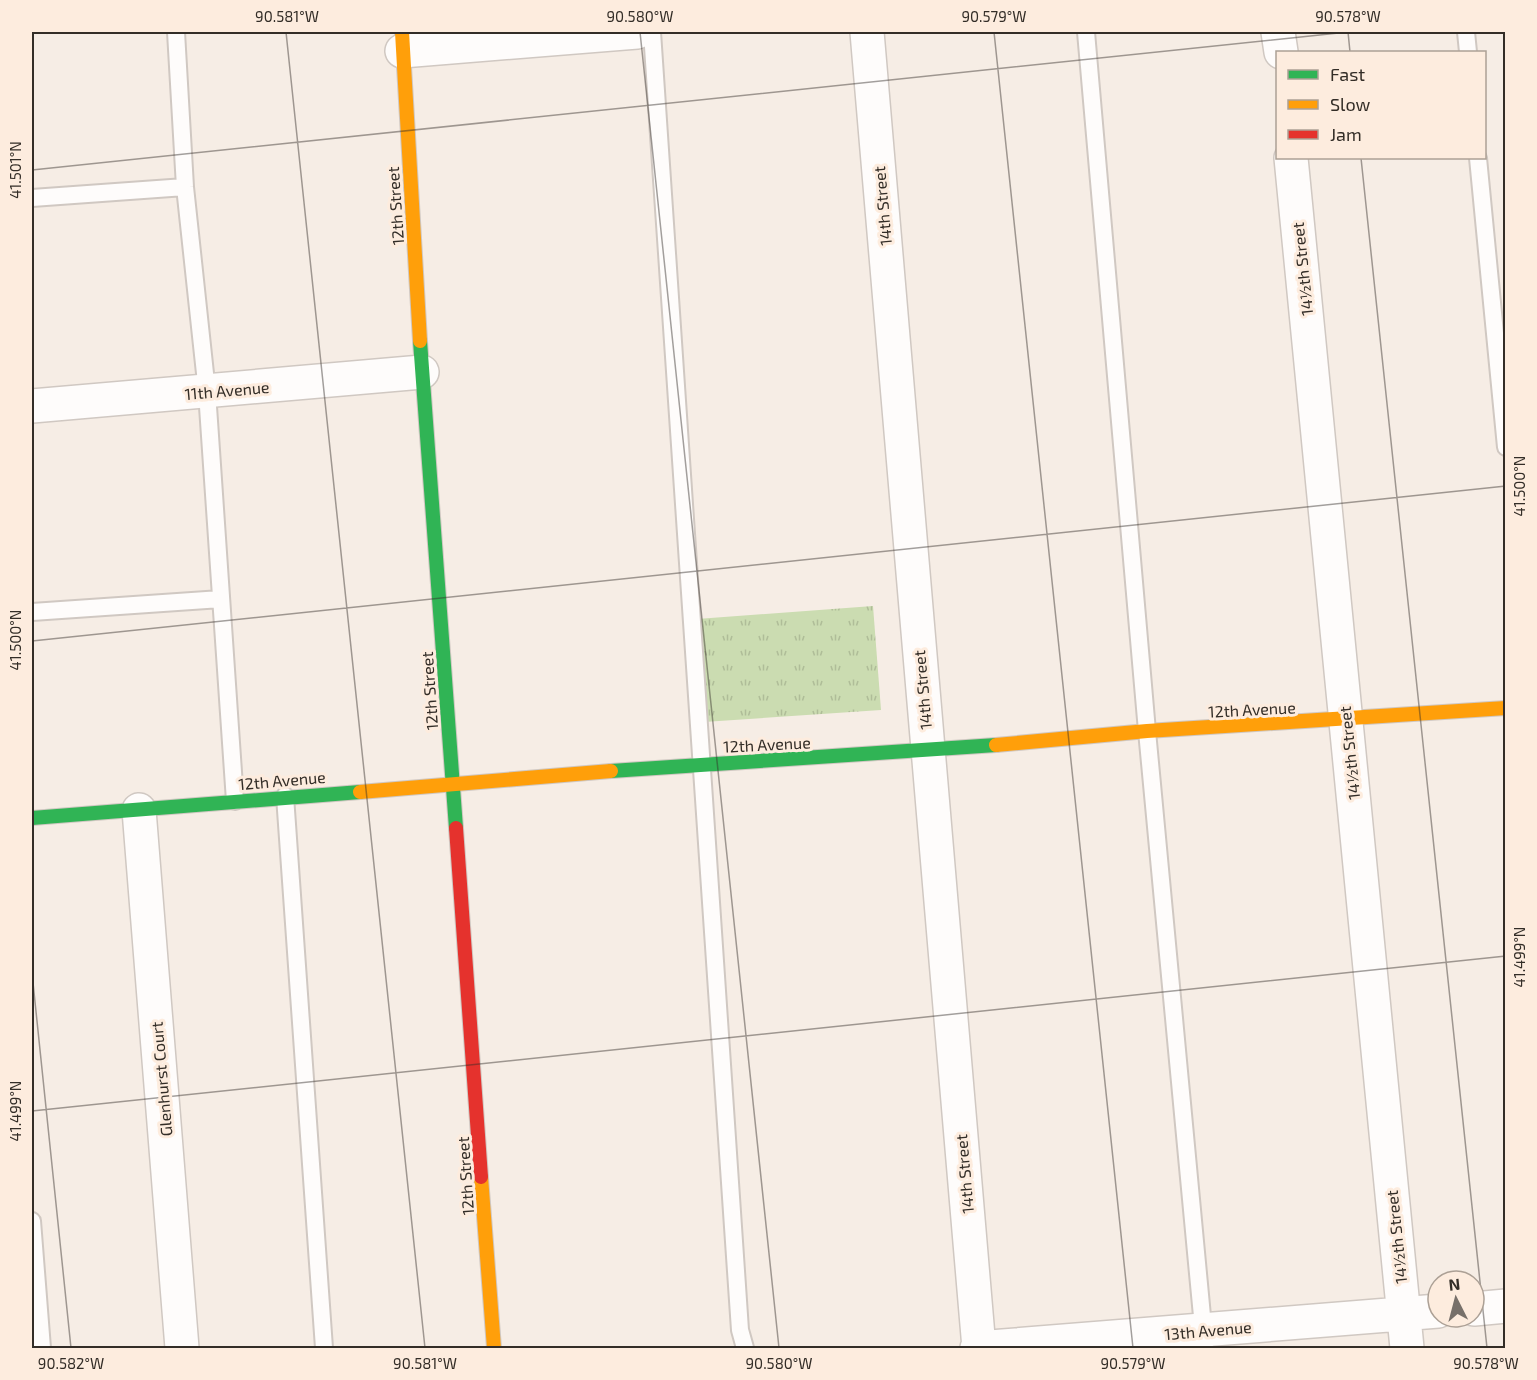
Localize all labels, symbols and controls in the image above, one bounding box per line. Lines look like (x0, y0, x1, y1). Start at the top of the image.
text: 90.581°W (255, 7, 319, 25)
text: 90.580°W (607, 7, 673, 25)
text: 90.579°W (961, 7, 1027, 25)
text: 90.578°W (1315, 7, 1381, 25)
legend (1276, 51, 1486, 159)
text: Fast (1330, 63, 1365, 85)
text: Slow (1330, 93, 1371, 115)
text: Jam (1330, 123, 1362, 145)
text: 41.501°N (6, 141, 24, 199)
street label: 12th Street (383, 166, 407, 246)
street label: 14th Street (869, 166, 895, 246)
street label: 14½th Street (1288, 221, 1316, 317)
street label: 11th Avenue (184, 377, 270, 403)
text: 41.500°N (1510, 456, 1528, 516)
text: 41.500°N (6, 610, 24, 670)
street label: 14th Street (909, 650, 935, 730)
street label: 12th Street (417, 651, 441, 731)
street label: 12th Avenue (1208, 697, 1296, 721)
street label: 14½th Street (1335, 705, 1363, 801)
street label: 12th Avenue (723, 732, 811, 756)
street label: 12th Avenue (238, 767, 326, 793)
text: 41.499°N (1510, 927, 1528, 987)
street label: Glenhurst Court (147, 1021, 175, 1137)
text: 41.499°N (6, 1081, 24, 1141)
street label: 14th Street (951, 1134, 977, 1214)
street label: 12th Street (453, 1136, 477, 1216)
street label: 14½th Street (1382, 1189, 1410, 1285)
north arrow (1426, 1269, 1486, 1329)
text: N (1448, 1274, 1461, 1294)
street label: 13th Avenue (1164, 1317, 1252, 1343)
text: 90.582°W (38, 1354, 104, 1372)
text: 90.581°W (393, 1354, 457, 1372)
text: 90.580°W (746, 1354, 812, 1372)
text: 90.579°W (1100, 1354, 1166, 1372)
text: 90.578°W (1453, 1354, 1519, 1372)

